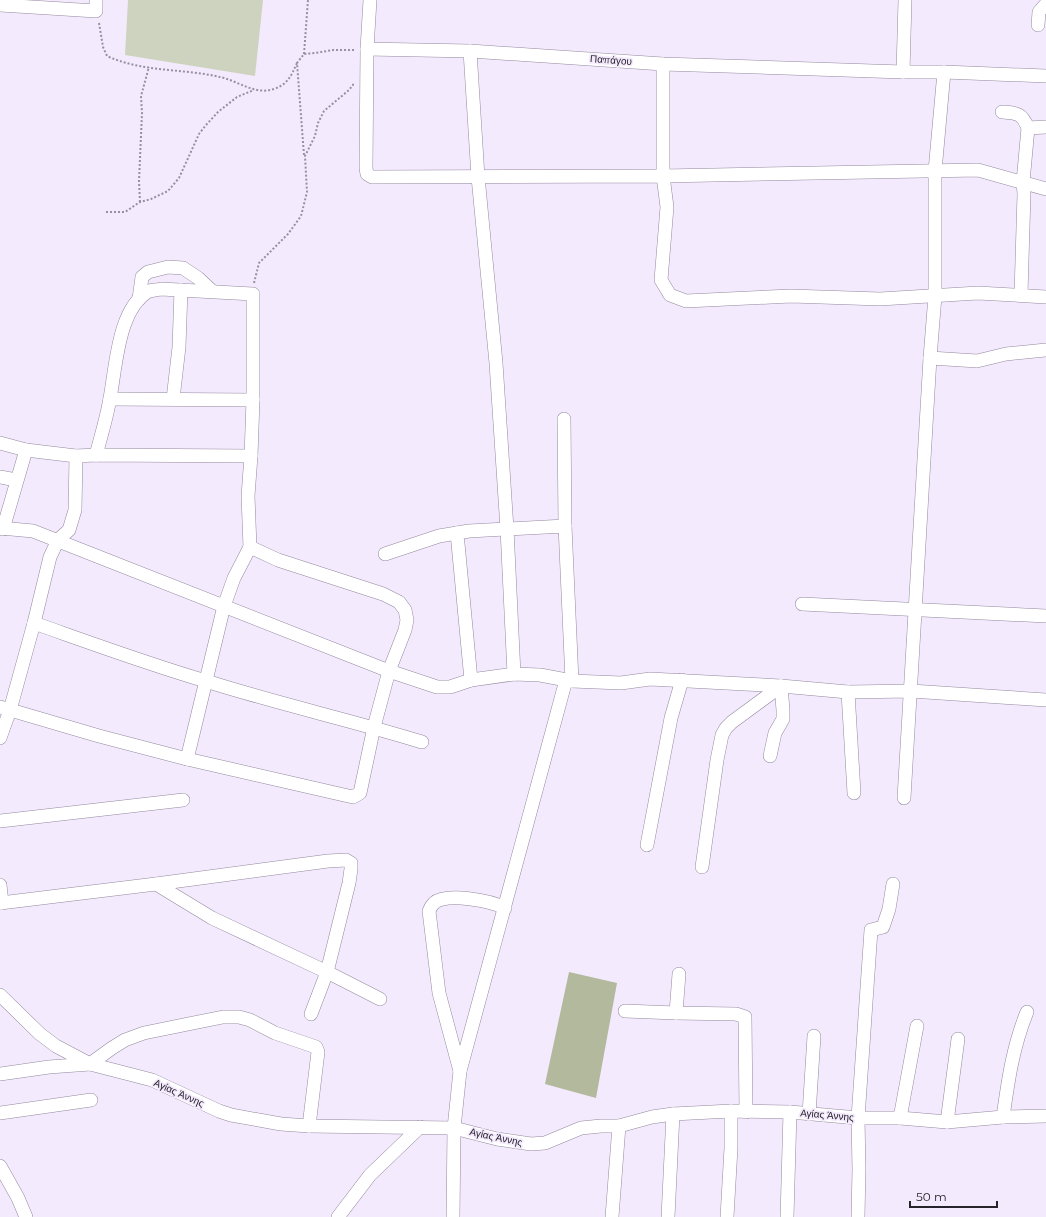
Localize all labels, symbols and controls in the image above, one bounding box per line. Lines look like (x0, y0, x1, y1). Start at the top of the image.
street label: Παπάγου (590, 52, 632, 68)
street label: Αγίας Άννης (152, 1076, 206, 1110)
street label: Αγίας Άννης (800, 1106, 855, 1124)
street label: Αγίας Άννης (468, 1125, 524, 1149)
scale bar (910, 1183, 997, 1209)
text: 50 m (916, 1189, 947, 1204)

